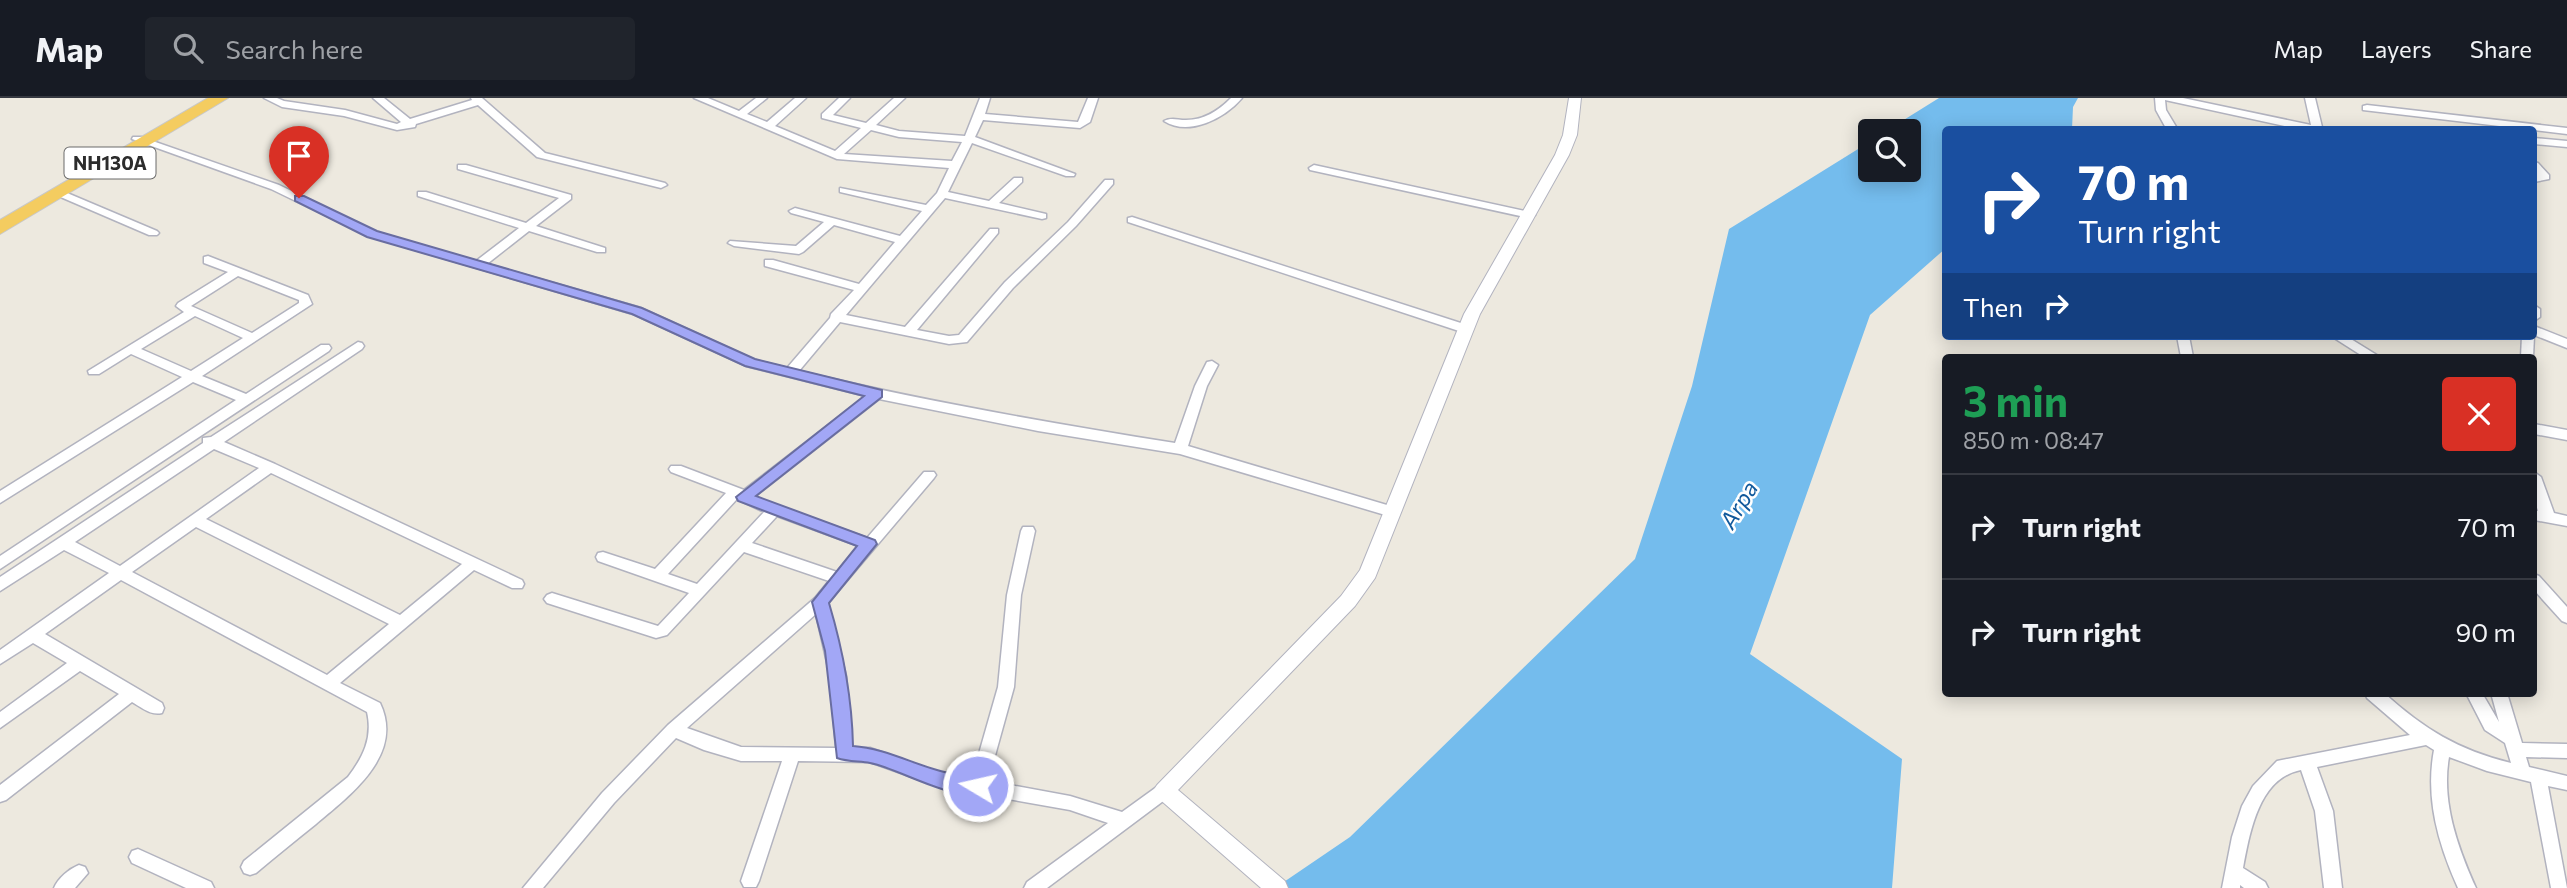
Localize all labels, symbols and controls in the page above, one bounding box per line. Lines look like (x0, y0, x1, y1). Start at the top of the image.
search box (145, 17, 635, 80)
text: Map (35, 28, 103, 69)
icon: search (169, 29, 207, 67)
text: Search here (225, 33, 363, 64)
text: Map (2274, 34, 2323, 63)
text: Layers (2361, 34, 2432, 63)
text: Share (2470, 34, 2532, 63)
map controls (1858, 119, 1921, 182)
button: search (1858, 119, 1921, 182)
pin (269, 126, 329, 198)
icon: arrive (280, 137, 318, 175)
road number: NH130A (64, 148, 156, 178)
text: 70 m (2078, 150, 2189, 210)
icon: right (1963, 154, 2054, 245)
text: Turn right (2078, 210, 2221, 250)
icon: right (2037, 287, 2075, 325)
text: Then (1963, 291, 2023, 322)
text: 3 min (1963, 374, 2068, 426)
button: close (2442, 377, 2516, 451)
text: 850 m · 08:47 (1963, 426, 2104, 454)
water label: Arpa (1713, 476, 1763, 534)
icon: right (1963, 508, 2001, 546)
text: Turn right (2022, 511, 2141, 542)
text: 70 m (2458, 511, 2516, 542)
icon: right (1963, 613, 2001, 651)
text: Turn right (2022, 616, 2141, 647)
text: 90 m (2456, 616, 2516, 647)
position arrow (941, 749, 1015, 823)

